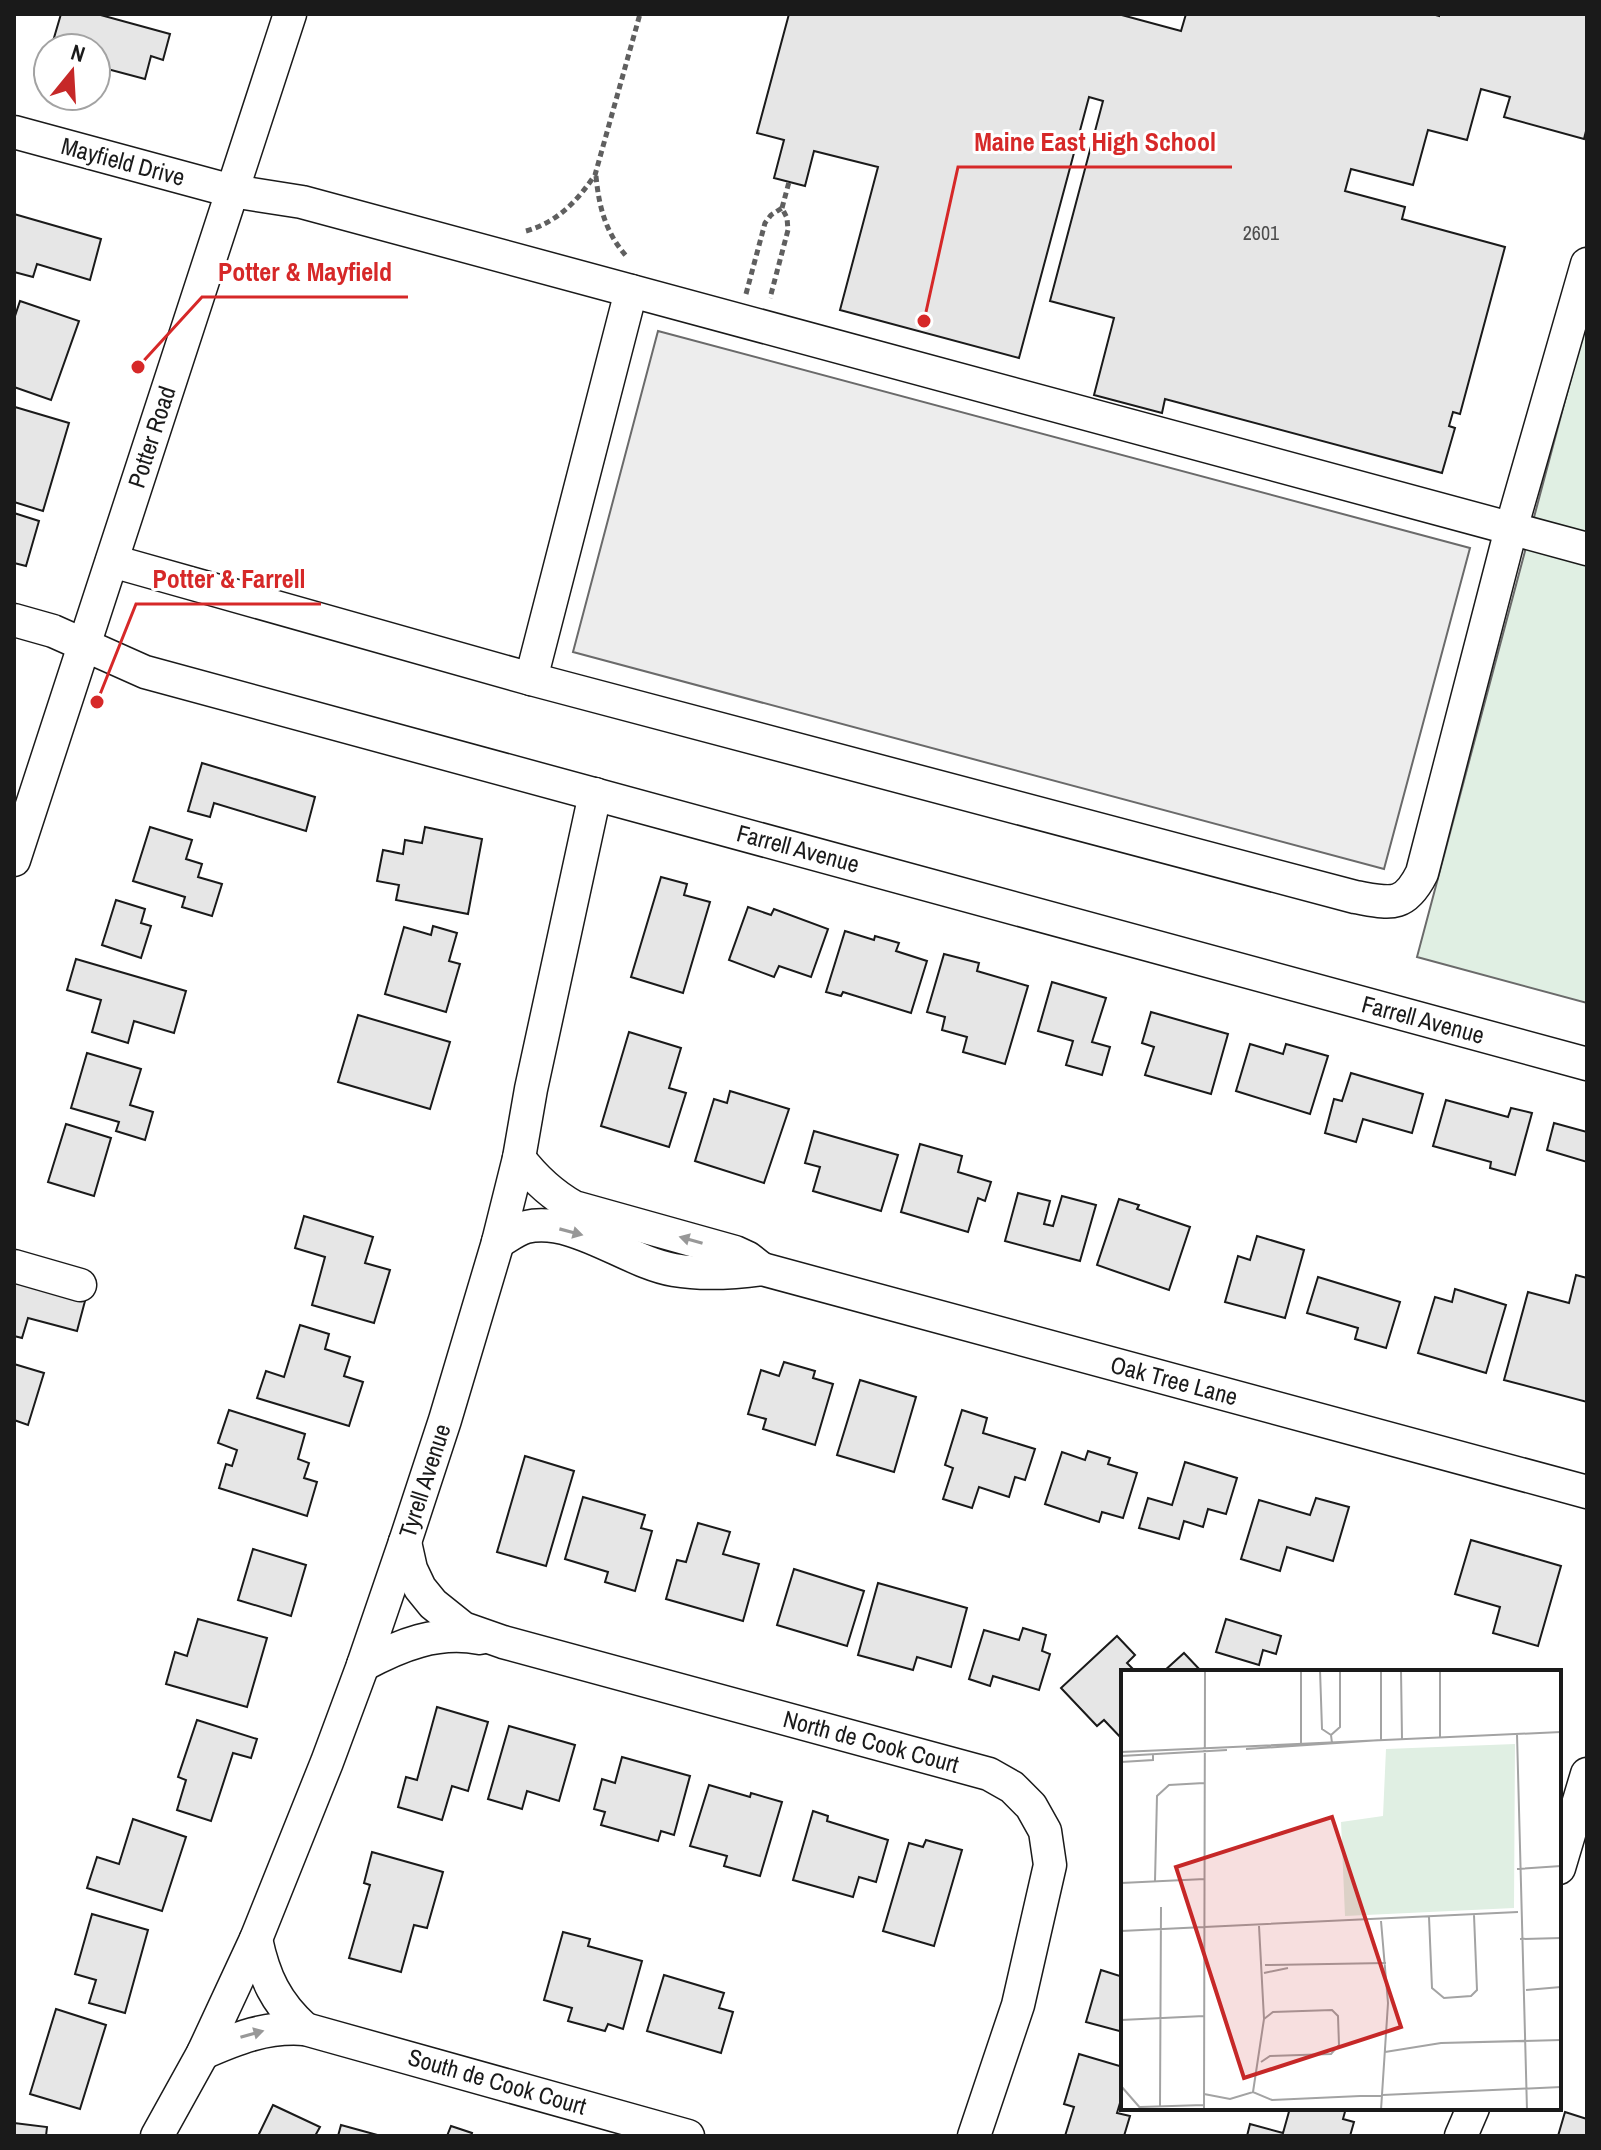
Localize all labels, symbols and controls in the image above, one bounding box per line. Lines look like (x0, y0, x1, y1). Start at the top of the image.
north arrow (32, 32, 112, 112)
text: N (67, 37, 89, 69)
callout: Maine East High School (958, 117, 1232, 167)
text: Maine East High School (974, 124, 1216, 159)
street label: Mayfield Drive (58, 129, 189, 193)
house number: 2601 (1243, 219, 1279, 246)
callout: Potter & Mayfield (202, 247, 408, 297)
text: Potter & Mayfield (218, 254, 392, 289)
street label: Potter Road (120, 382, 182, 492)
callout: Potter & Farrell (136, 554, 321, 604)
text: Potter & Farrell (153, 561, 305, 596)
street label: Farrell Avenue (733, 816, 863, 880)
street label: Farrell Avenue (1358, 987, 1488, 1051)
one-way arrow (559, 1227, 584, 1239)
one-way arrow (678, 1233, 703, 1245)
street label: Oak Tree Lane (1107, 1348, 1241, 1412)
street label: Tyrell Avenue (391, 1420, 457, 1542)
inset map (1121, 1670, 1561, 2110)
street label: North de Cook Court (780, 1702, 963, 1780)
one-way arrow (241, 2027, 265, 2040)
street label: South de Cook Court (405, 2040, 591, 2122)

